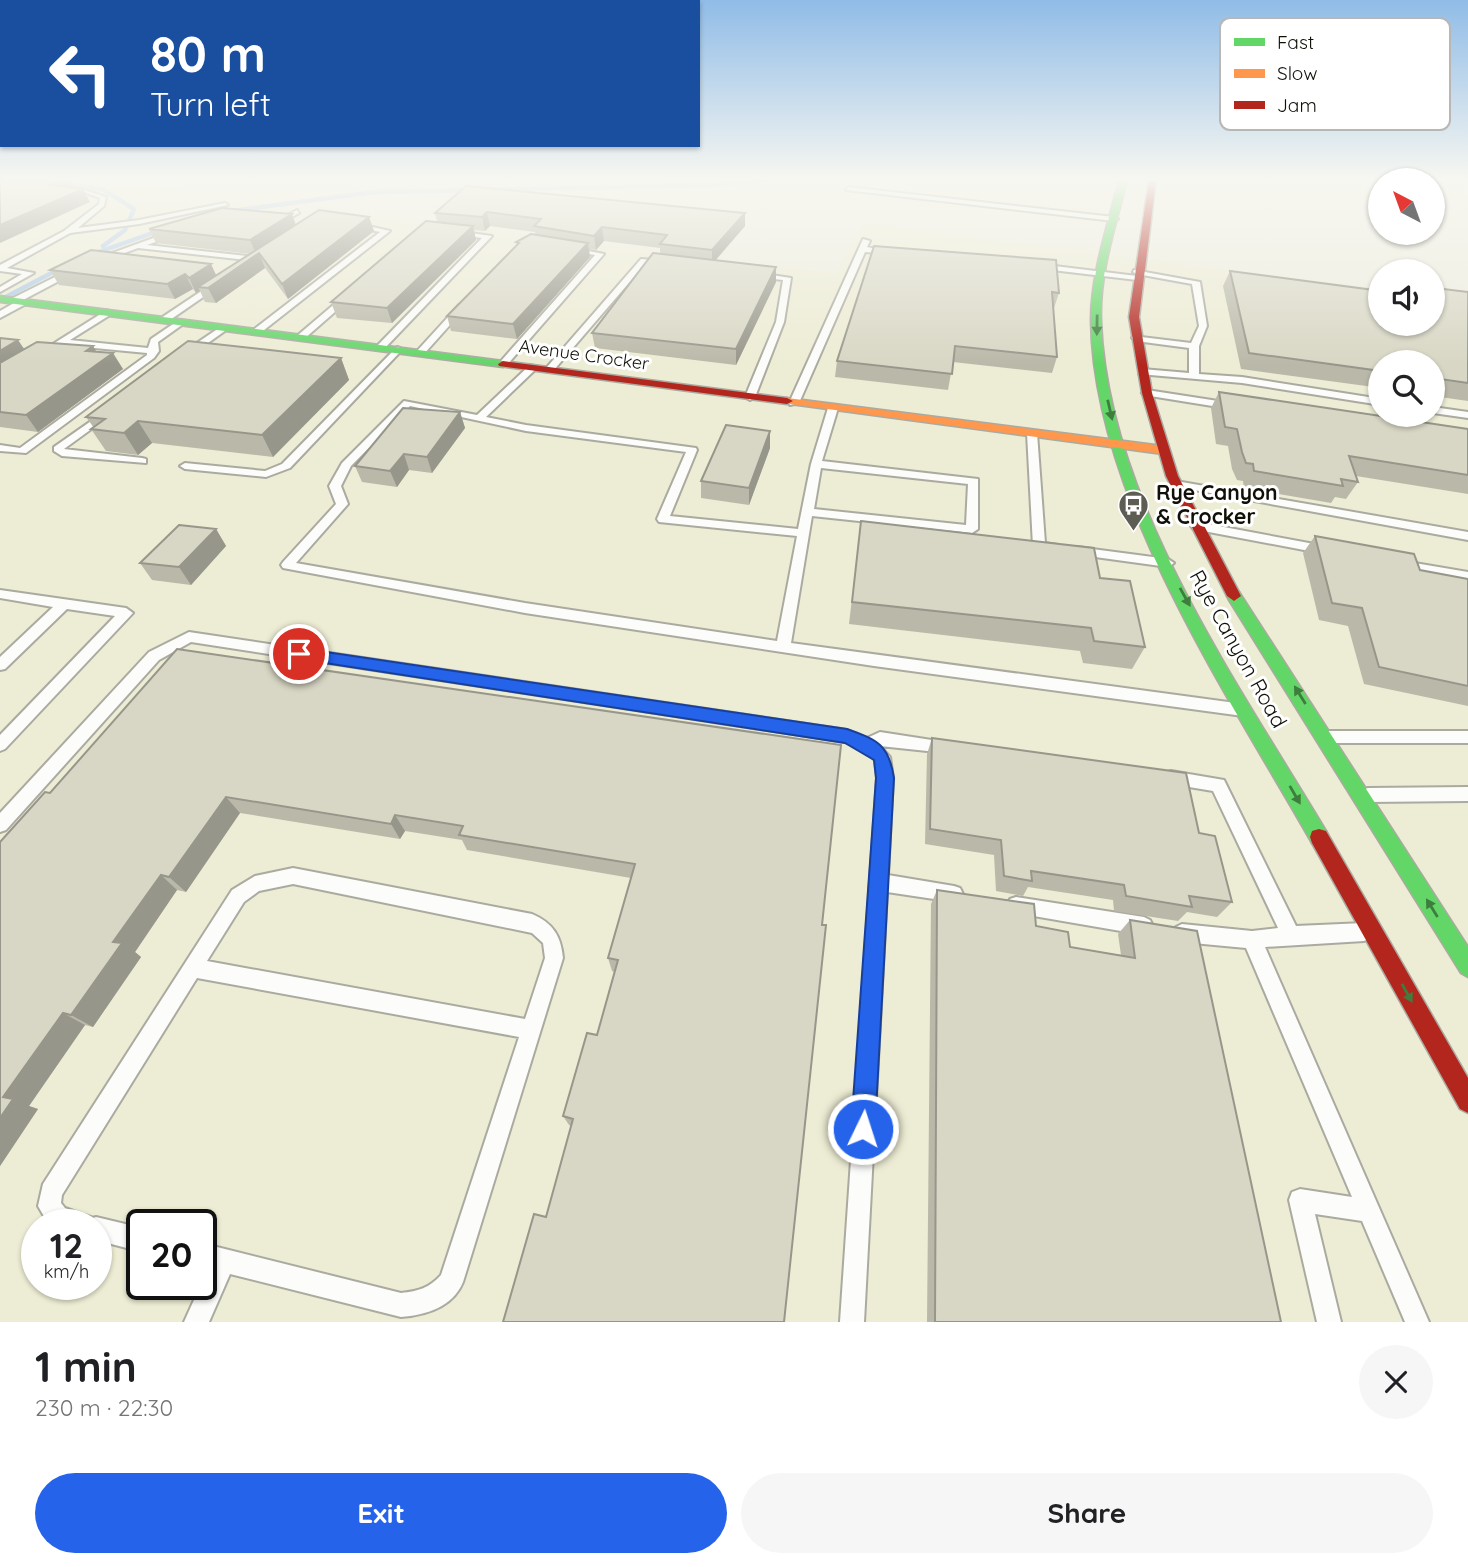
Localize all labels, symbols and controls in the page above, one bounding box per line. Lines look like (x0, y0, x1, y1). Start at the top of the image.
legend (1220, 18, 1450, 130)
text: 80 m (150, 23, 266, 84)
icon: left (35, 28, 126, 119)
text: Fast (1277, 30, 1314, 54)
text: Slow (1277, 61, 1318, 85)
text: Turn left (150, 84, 271, 124)
text: Jam (1277, 93, 1317, 117)
north arrow (1368, 168, 1446, 245)
map controls (1368, 168, 1445, 427)
button: sound (1368, 259, 1445, 336)
one-way arrow (1092, 314, 1103, 336)
street label: Avenue Crocker (517, 334, 651, 375)
button: search (1368, 350, 1445, 427)
one-way arrow (1105, 400, 1116, 422)
place label: Rye Canyon & Crocker (1156, 479, 1278, 529)
bus stop icon: Rye Canyon & Crocker (1116, 488, 1150, 532)
street label: Rye Canyon Road (1185, 565, 1293, 732)
one-way arrow (1179, 587, 1191, 606)
pin (269, 624, 329, 684)
icon: arrive (280, 635, 318, 673)
one-way arrow (1293, 685, 1306, 705)
one-way arrow (1289, 786, 1301, 805)
one-way arrow (1425, 898, 1438, 917)
one-way arrow (1401, 984, 1413, 1003)
position arrow (826, 1092, 900, 1166)
speed limit sign: 20 (126, 1209, 217, 1300)
text: 12 (50, 1223, 83, 1267)
text: km/h (44, 1260, 89, 1283)
text: 1 min (35, 1340, 137, 1393)
button: close (1359, 1345, 1433, 1419)
text: 230 m · 22:30 (35, 1393, 173, 1422)
button: Exit (35, 1473, 727, 1553)
button: Share (741, 1473, 1433, 1553)

